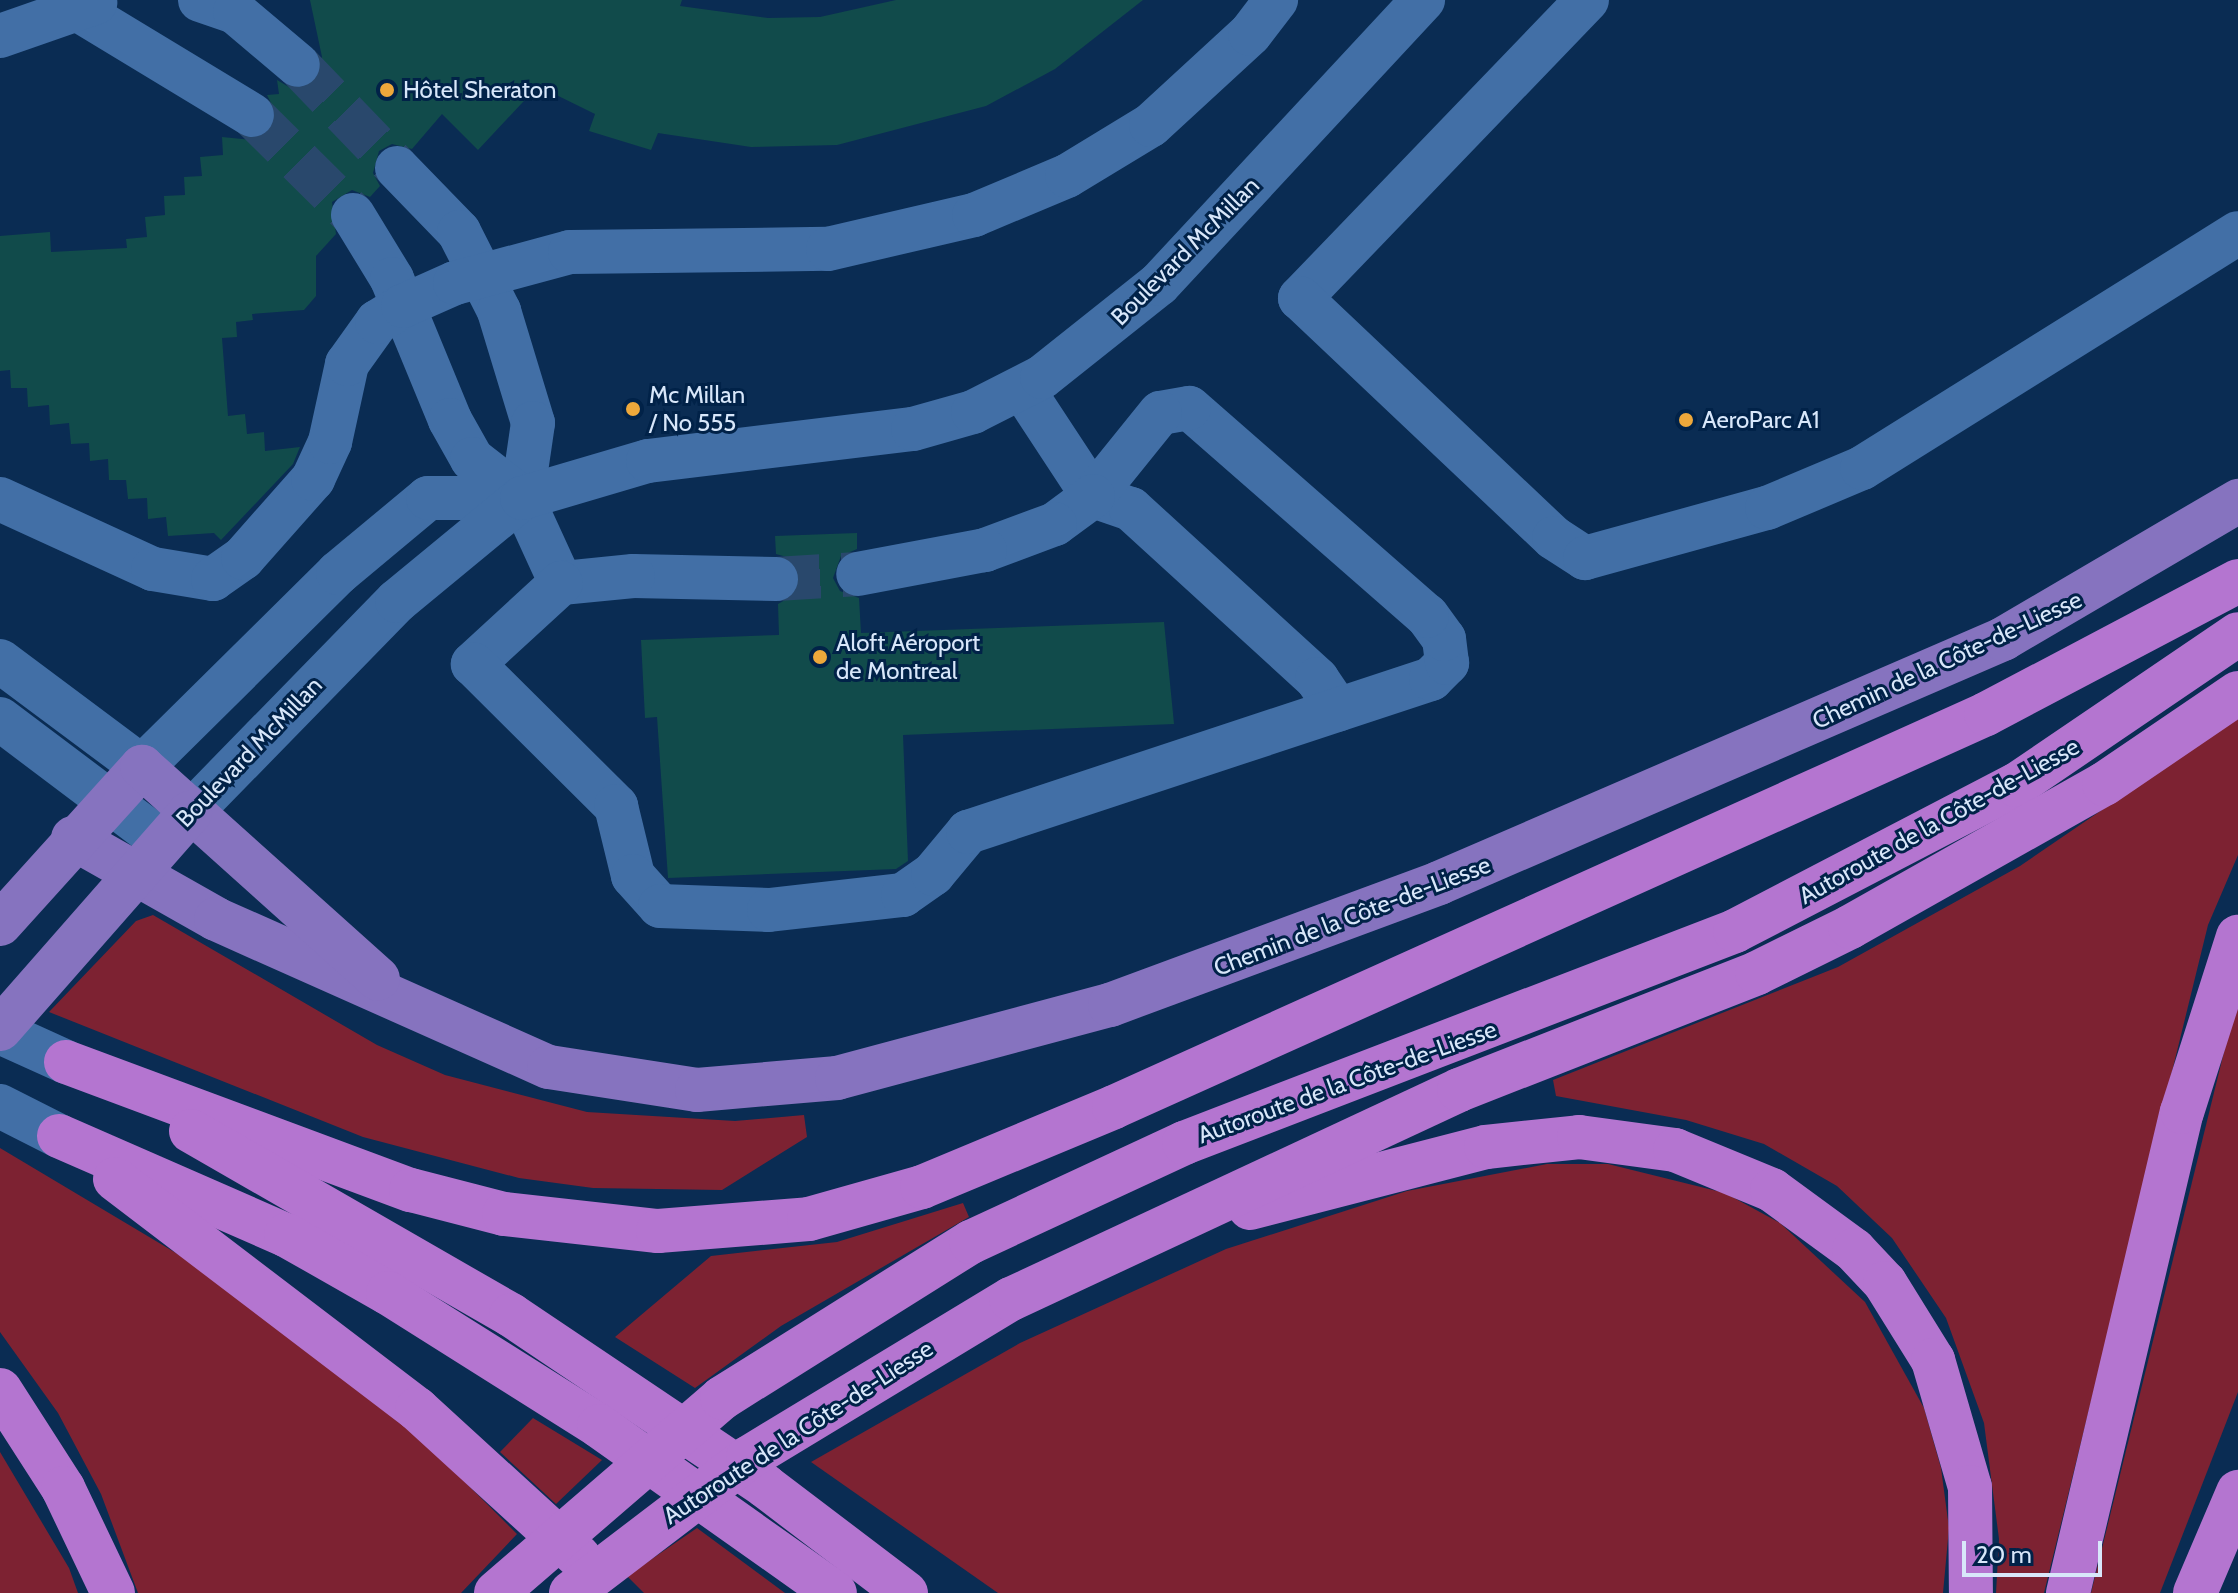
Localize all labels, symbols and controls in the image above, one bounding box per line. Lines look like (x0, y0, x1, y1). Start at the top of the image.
place label: Hôtel Sheraton (403, 76, 556, 104)
marker: Hôtel Sheraton (378, 81, 396, 99)
street label: Boulevard McMillan (1105, 171, 1265, 331)
place label: Mc Millan / No 555 (649, 381, 745, 437)
marker: Mc Millan / No 555 (624, 400, 642, 418)
place label: AeroParc A1 (1702, 406, 1820, 434)
marker: AeroParc A1 (1677, 411, 1695, 429)
street label: Chemin de la Côte-de-Liesse (1808, 585, 2086, 735)
place label: Aloft Aéroport de Montreal (836, 629, 980, 685)
marker: Aloft Aéroport de Montreal (811, 648, 829, 666)
street label: Boulevard McMillan (170, 671, 328, 833)
street label: Autoroute de la Côte-de-Liesse (1794, 732, 2084, 910)
street label: Chemin de la Côte-de-Liesse (1210, 850, 1494, 982)
street label: Autoroute de la Côte-de-Liesse (1194, 1014, 1500, 1150)
street label: Autoroute de la Côte-de-Liesse (658, 1334, 938, 1530)
scale bar (1966, 1525, 2106, 1575)
text: 20 m (1976, 1540, 2032, 1569)

